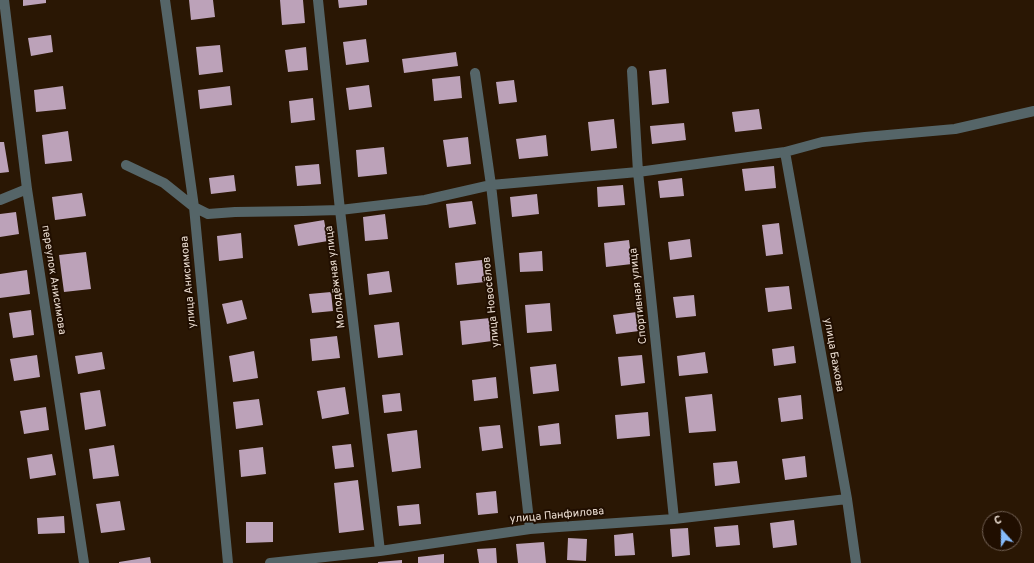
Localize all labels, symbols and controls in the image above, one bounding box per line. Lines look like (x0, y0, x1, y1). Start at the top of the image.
street label: переулок Анисимова (38, 224, 68, 336)
street label: Молодёжная улица (323, 225, 349, 329)
street label: улица Анисимова (178, 235, 200, 329)
street label: Спортивная улица (627, 247, 651, 345)
street label: улица Новосёлов (481, 256, 503, 348)
street label: улица Бажова (820, 317, 846, 393)
street label: улица Панфилова (509, 505, 605, 527)
north arrow (982, 511, 1022, 551)
text: С (992, 513, 1004, 529)

